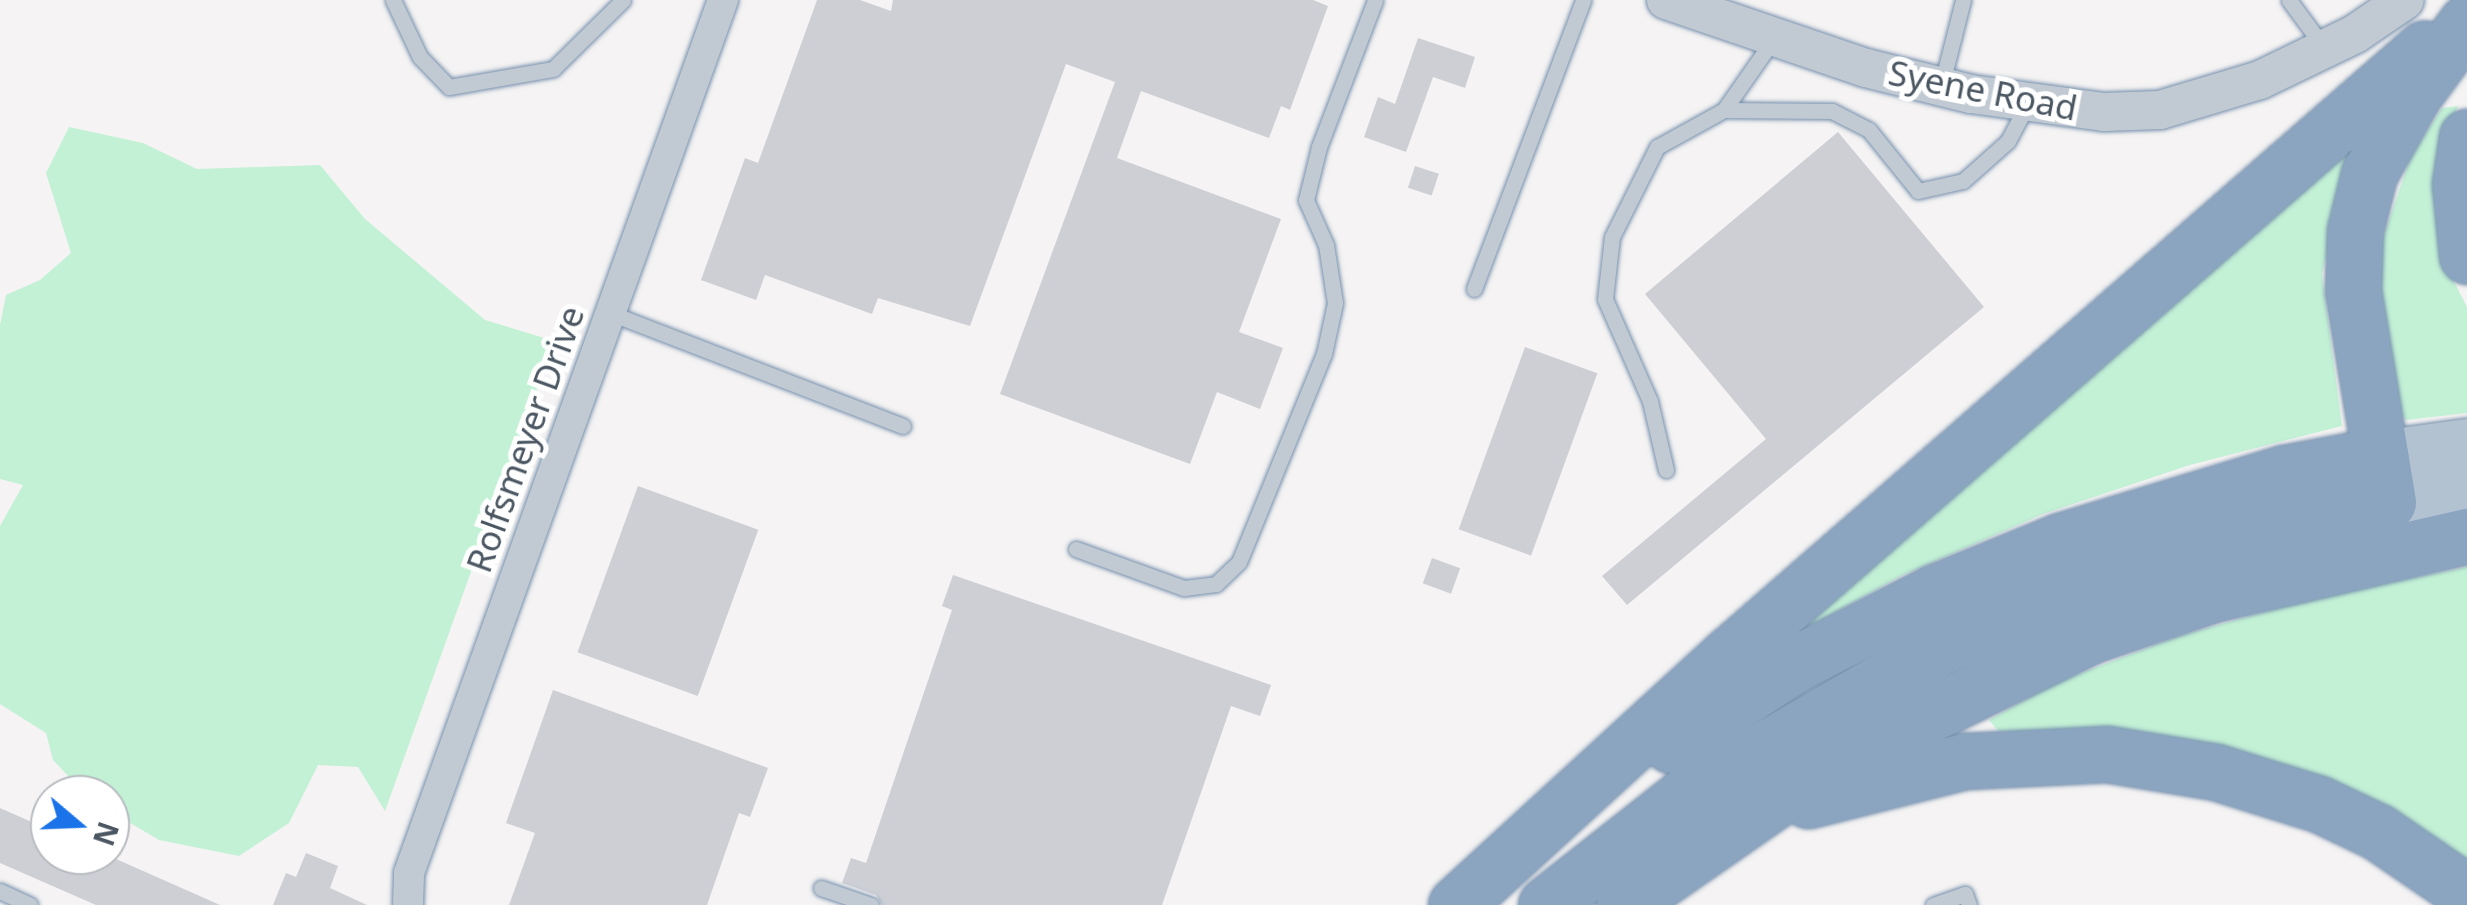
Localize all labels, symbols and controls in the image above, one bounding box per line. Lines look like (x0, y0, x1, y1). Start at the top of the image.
street label: Syene Road (1885, 51, 2081, 129)
street label: Rolfsmeyer Drive (457, 300, 593, 578)
north arrow (30, 775, 130, 875)
text: N (85, 817, 128, 851)

